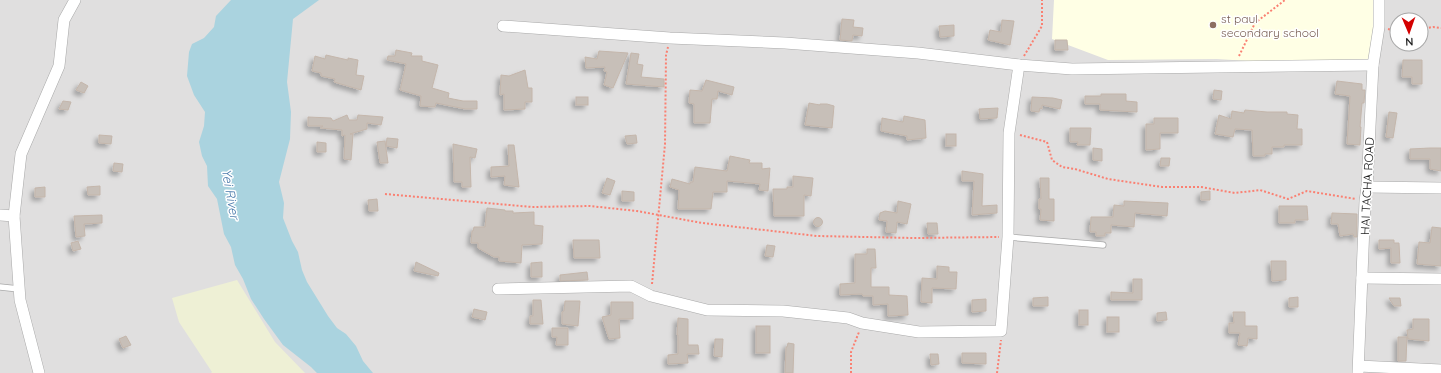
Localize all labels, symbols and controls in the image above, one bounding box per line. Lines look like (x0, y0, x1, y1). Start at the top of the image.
place label: st paul secondary school (1221, 11, 1319, 40)
north arrow (1389, 12, 1429, 52)
marker: st paul secondary school (1208, 20, 1218, 30)
text: N (1405, 35, 1414, 49)
street label: HAI TACHA ROAD (1357, 136, 1377, 235)
water label: Yei River (219, 167, 244, 222)

